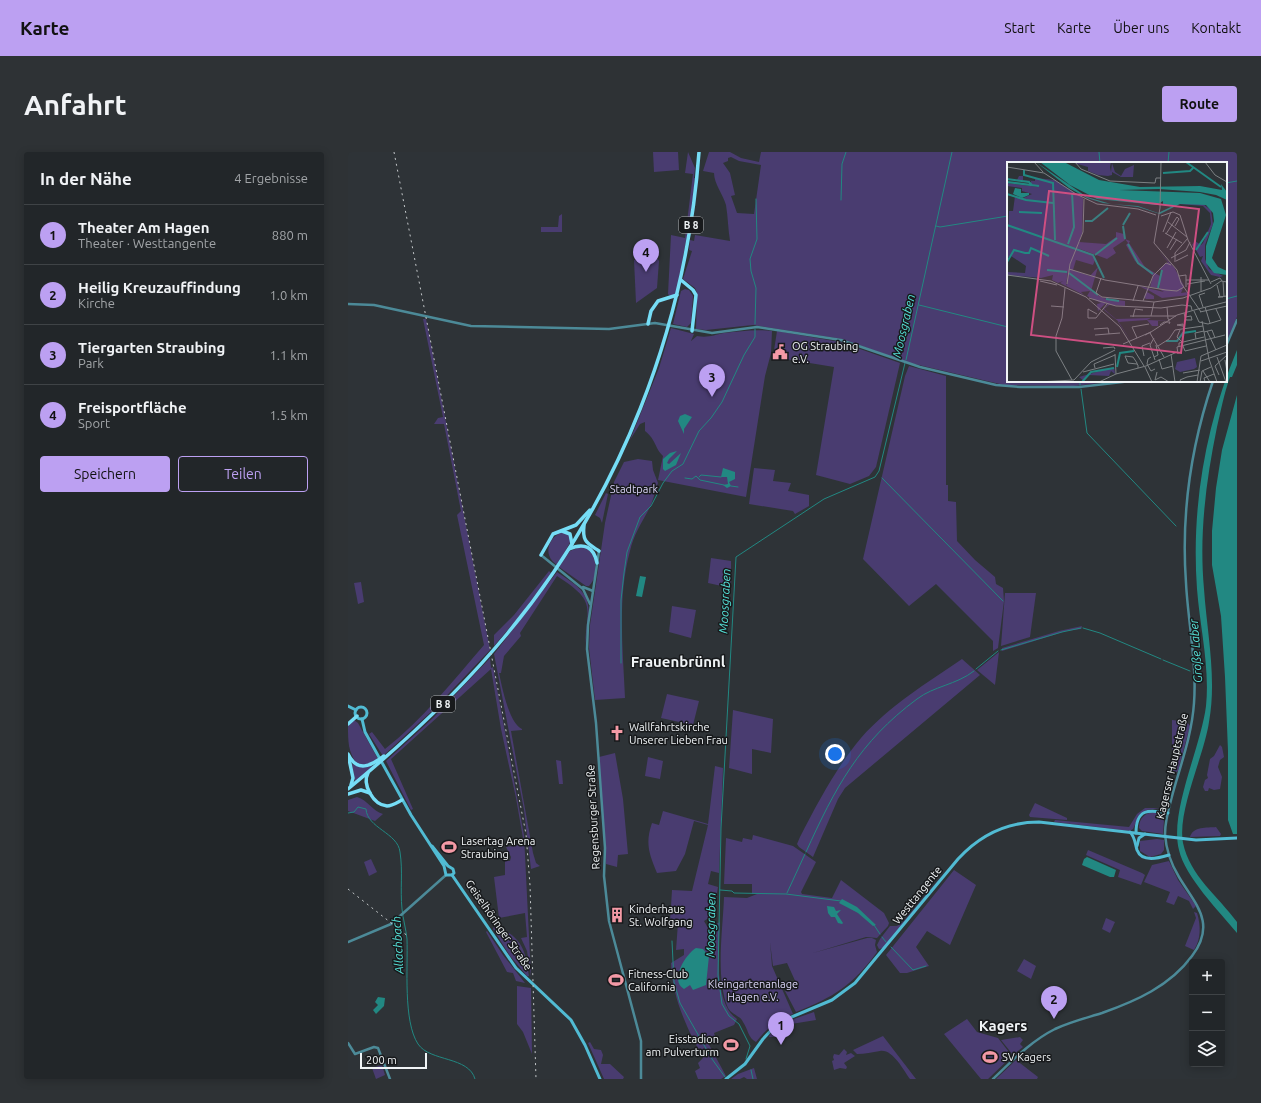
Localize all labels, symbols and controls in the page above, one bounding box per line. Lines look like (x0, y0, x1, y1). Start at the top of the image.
text: Karte (20, 17, 69, 39)
text: Start (1004, 20, 1035, 36)
text: Karte (1057, 20, 1091, 36)
text: Über uns (1113, 20, 1169, 36)
text: Kontakt (1191, 20, 1241, 36)
button: Route (1162, 86, 1237, 122)
text: Anfahrt (24, 89, 127, 120)
inset map (1007, 162, 1227, 382)
text: In der Nähe (40, 169, 132, 188)
text: 4 Ergebnisse (234, 171, 308, 185)
road number: B 8 (679, 217, 703, 233)
text: Theater Am Hagen (78, 219, 209, 236)
text: 1 (49, 228, 57, 242)
text: 880 m (272, 228, 308, 242)
text: Theater · Westtangente (78, 236, 216, 250)
pin: 4 (633, 239, 659, 272)
text: Heilig Kreuzauffindung (78, 279, 241, 296)
text: 2 (49, 288, 57, 302)
text: 1.0 km (269, 288, 308, 302)
water label: Moosgraben (890, 293, 917, 359)
text: Kirche (78, 296, 115, 310)
text: Tiergarten Straubing (78, 339, 225, 356)
place label: OG Straubing e.V. (792, 340, 858, 365)
public building icon: OG Straubing e.V. (771, 343, 789, 361)
text: 3 (49, 348, 57, 362)
text: 1.1 km (269, 348, 308, 362)
text: Park (78, 356, 104, 370)
pin: 3 (699, 364, 725, 397)
text: Freisportfläche (78, 399, 187, 416)
text: 4 (49, 408, 57, 422)
text: 1.5 km (269, 408, 308, 422)
text: Sport (78, 416, 110, 430)
button: Speichern (40, 456, 170, 492)
button: Teilen (178, 456, 308, 492)
park label: Stadtpark (610, 483, 659, 495)
water label: Moosgraben (716, 568, 733, 634)
water label: Große Laber (1187, 618, 1204, 683)
district label: Frauenbrünnl (631, 653, 726, 670)
road number: B 8 (431, 696, 455, 712)
street label: Kagerser Hauptstraße (1154, 712, 1190, 820)
place label: Wallfahrtskirche Unserer Lieben Frau (629, 721, 728, 746)
church icon: Wallfahrtskirche Unserer Lieben Frau (608, 724, 626, 742)
your location (825, 744, 845, 764)
street label: Regensburger Straße (584, 764, 602, 870)
place label: Lasertag Arena Straubing (461, 835, 535, 860)
sports icon: Lasertag Arena Straubing (440, 838, 458, 856)
street label: Westtangente (890, 864, 944, 926)
street label: Geiselhöringer Straße (463, 878, 535, 972)
water label: Moosgraben (703, 892, 718, 958)
place label: Kinderhaus St. Wolfgang (629, 903, 693, 928)
building icon: Kinderhaus St. Wolfgang (608, 906, 626, 924)
water label: Allachbach (389, 916, 406, 975)
map controls (1189, 959, 1225, 1067)
button: + (1189, 959, 1225, 995)
place label: Fitness-Club California (628, 968, 688, 993)
sports icon: Fitness-Club California (607, 971, 625, 989)
park label: Kleingartenanlage Hagen e.V. (708, 978, 798, 1003)
pin: 2 (1041, 986, 1067, 1019)
button: − (1189, 995, 1225, 1031)
pin: 1 (768, 1012, 794, 1045)
district label: Kagers (979, 1017, 1027, 1034)
button: layers (1189, 1031, 1225, 1067)
place label: Eisstadion am Pulverturm (646, 1033, 719, 1058)
sports icon: Eisstadion am Pulverturm (722, 1036, 740, 1054)
sports icon: SV Kagers (981, 1048, 999, 1066)
scale bar (360, 1051, 427, 1070)
place label: SV Kagers (1002, 1051, 1051, 1063)
text: 200 m (366, 1054, 397, 1066)

